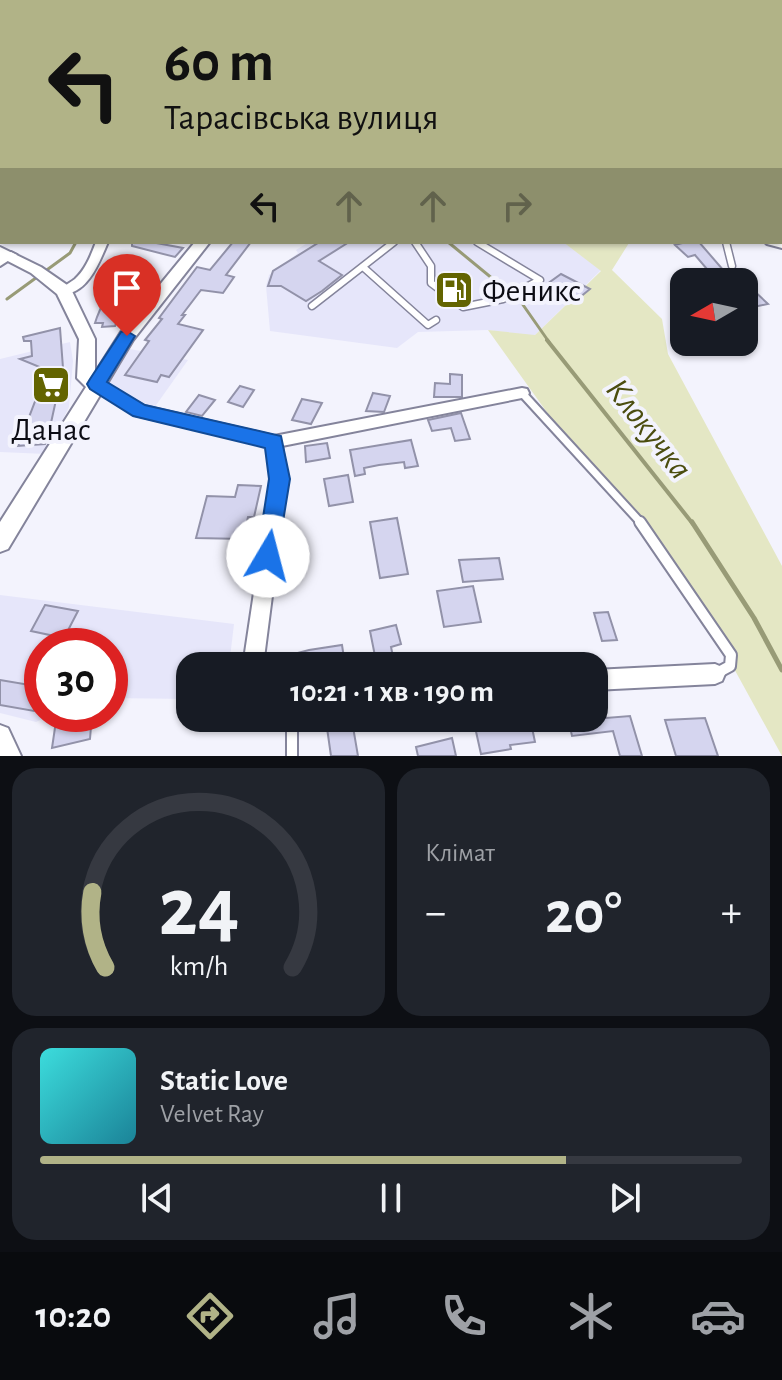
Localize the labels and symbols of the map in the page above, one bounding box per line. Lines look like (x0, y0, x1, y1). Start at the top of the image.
pin (93, 254, 161, 336)
north arrow (670, 268, 758, 356)
fuel station icon: Феникс (433, 269, 475, 311)
place label: Феникс (482, 275, 581, 307)
supermarket icon: Данас (30, 364, 72, 406)
water label: Клокучка (599, 373, 698, 486)
place label: Данас (11, 414, 91, 446)
position arrow (226, 514, 310, 598)
speed limit sign: 30 (24, 628, 128, 732)

